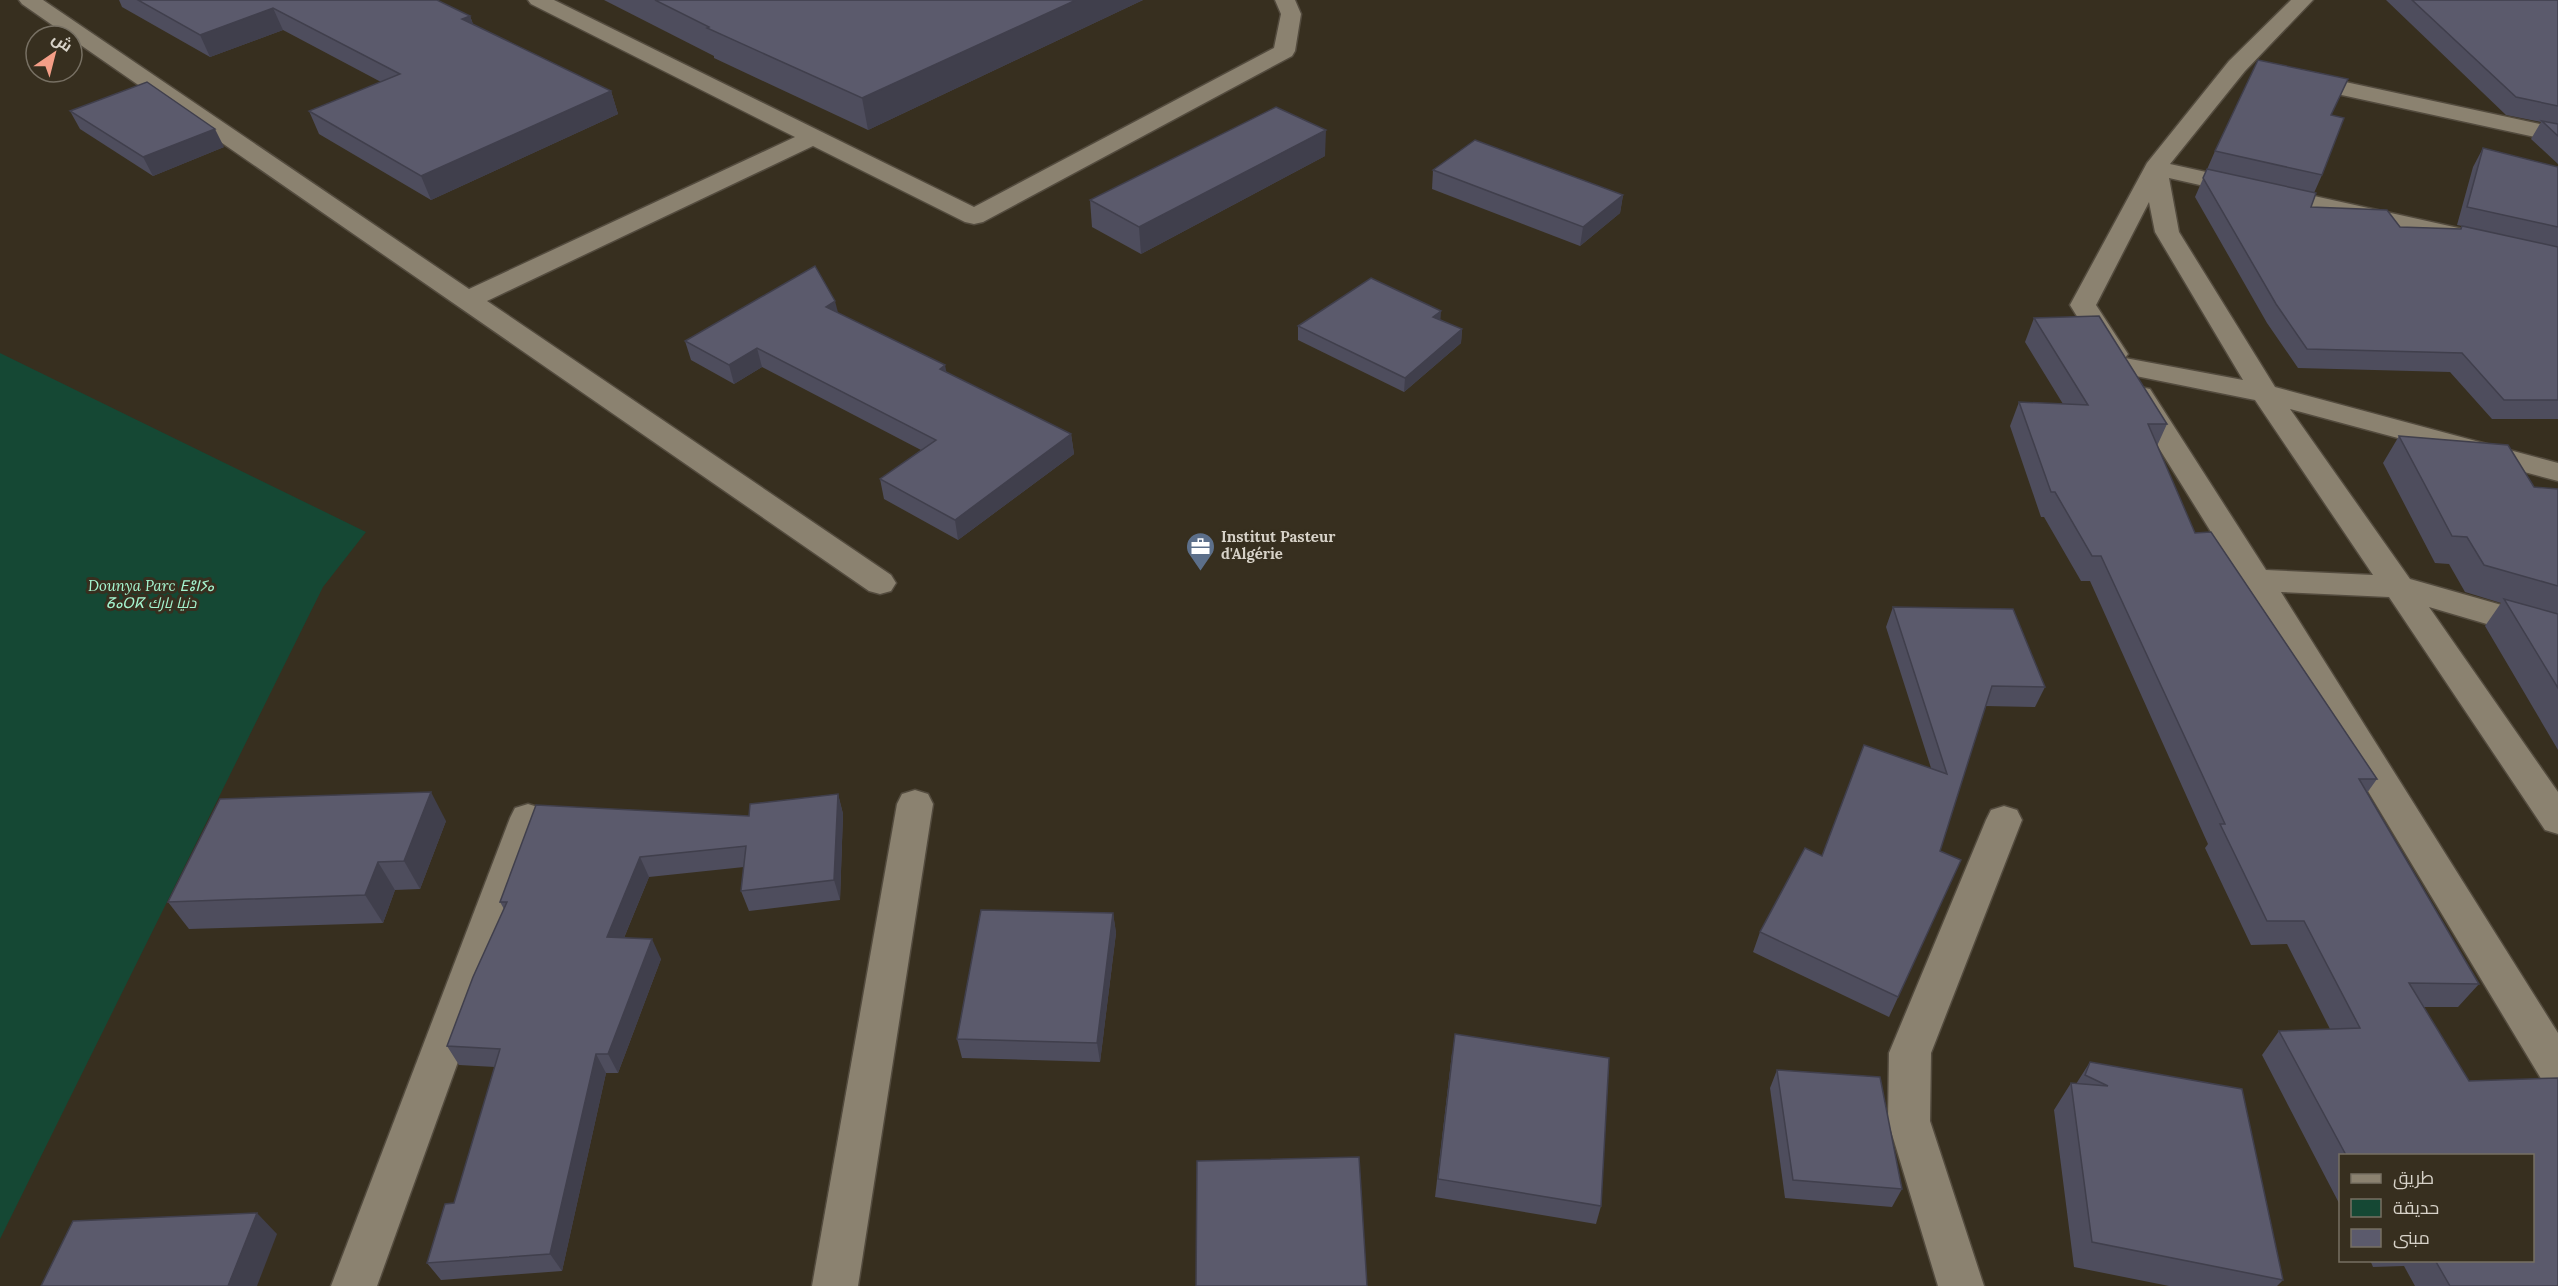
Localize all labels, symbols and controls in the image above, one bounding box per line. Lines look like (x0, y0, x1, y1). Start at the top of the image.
north arrow (24, 24, 84, 84)
text: ش (48, 28, 77, 56)
place label: Institut Pasteur d'Algérie (1221, 527, 1336, 563)
office icon: Institut Pasteur d'Algérie (1184, 530, 1216, 572)
park label: Dounya Parc ⴹⵓⵏⵢⴰ ⵒⴰⵔⴽ دنيا بارك (88, 576, 215, 612)
legend (2339, 1154, 2534, 1262)
text: طريق (2393, 1166, 2434, 1190)
text: حديقة (2393, 1196, 2439, 1219)
text: مبنى (2393, 1226, 2430, 1249)

